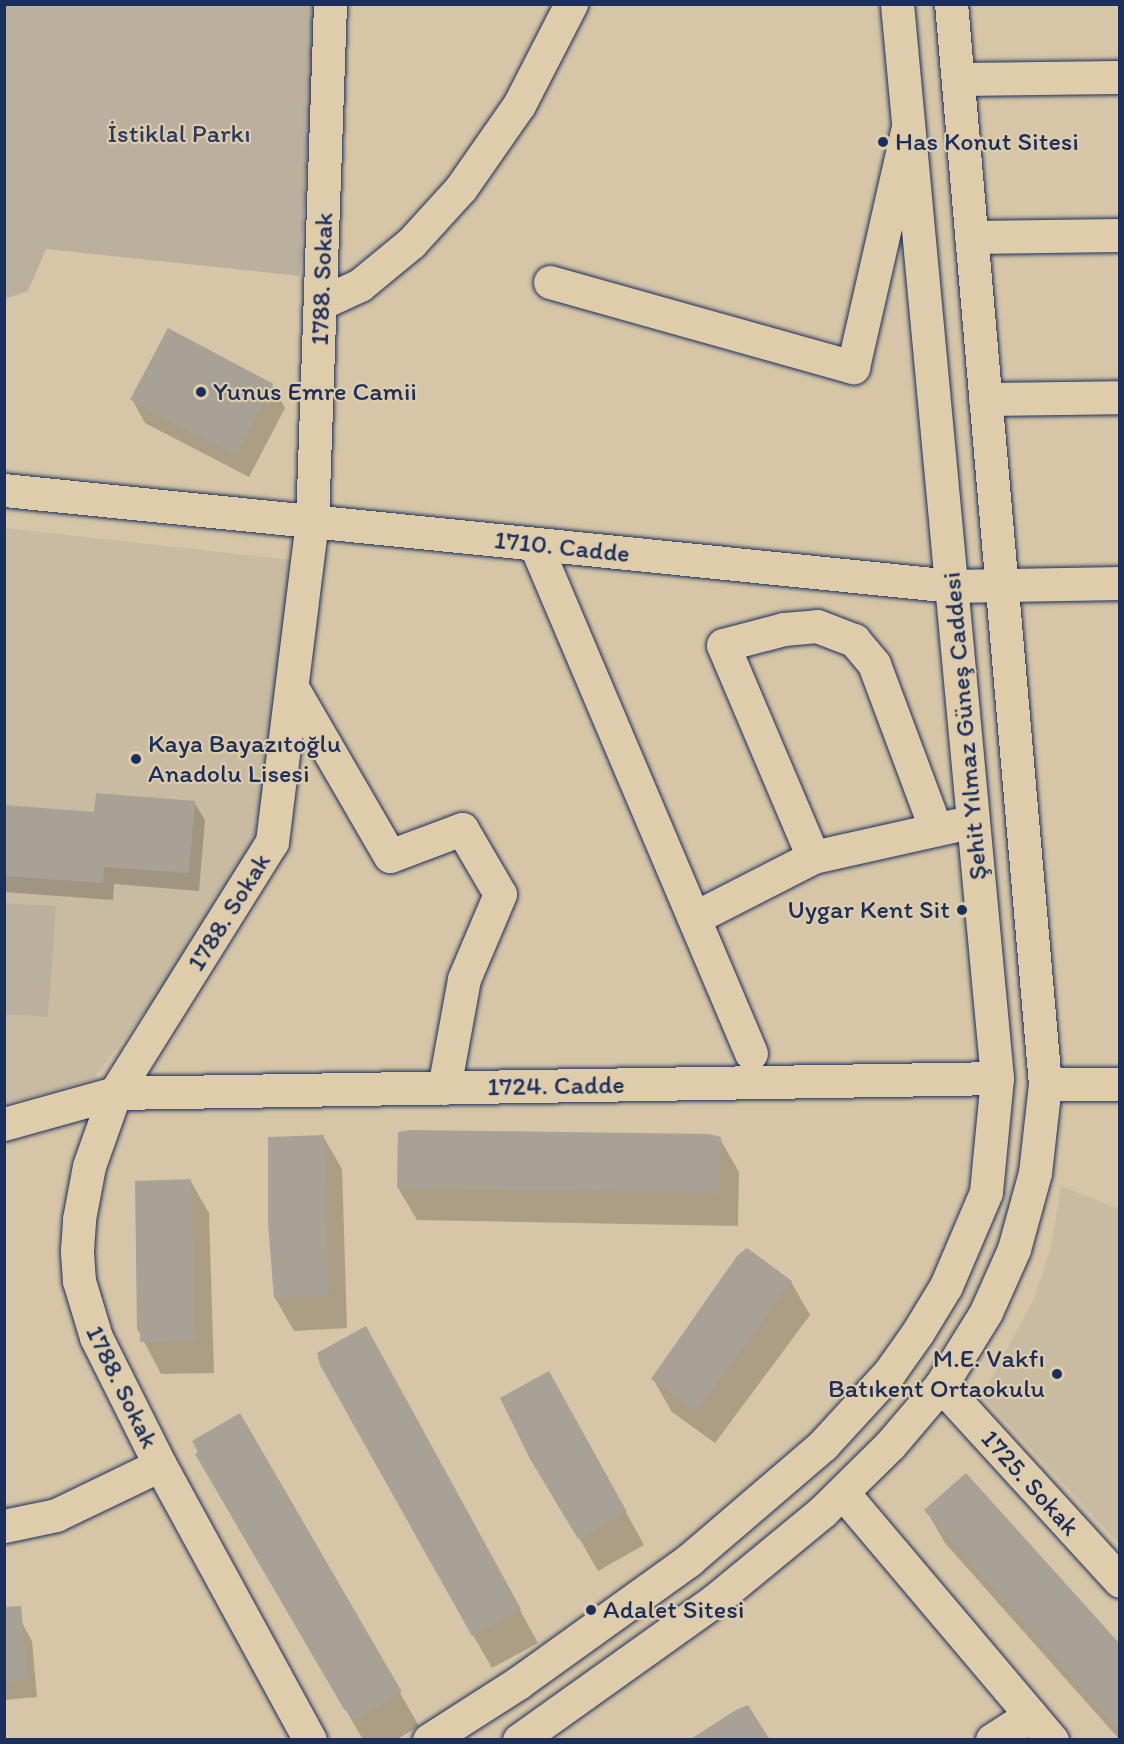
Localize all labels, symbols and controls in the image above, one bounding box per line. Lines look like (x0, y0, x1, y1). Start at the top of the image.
park label: İstiklal Parkı (108, 118, 250, 150)
place label: Has Konut Sitesi (895, 126, 1080, 158)
marker: Has Konut Sitesi (876, 135, 890, 149)
street label: 1788. Sokak (304, 212, 340, 346)
place label: Yunus Emre Camii (213, 376, 417, 408)
marker: Yunus Emre Camii (194, 385, 208, 399)
street label: 1710. Cadde (493, 524, 631, 570)
street label: Şehit Yılmaz Güneş Caddesi (936, 570, 994, 882)
place label: Kaya Bayazıtoğlu Anadolu Lisesi (148, 728, 340, 790)
marker: Kaya Bayazıtoğlu Anadolu Lisesi (129, 752, 143, 766)
street label: 1788. Sokak (180, 847, 278, 977)
place label: Uygar Kent Sit (787, 894, 950, 926)
marker: Uygar Kent Sit (955, 903, 969, 917)
street label: 1724. Cadde (487, 1069, 625, 1103)
street label: 1788. Sokak (79, 1320, 165, 1454)
place label: M.E. Vakfı Batıkent Ortaokulu (828, 1343, 1045, 1404)
marker: M.E. Vakfı Batıkent Ortaokulu (1050, 1367, 1064, 1381)
street label: 1725. Sokak (974, 1424, 1086, 1542)
place label: Adalet Sitesi (603, 1594, 744, 1626)
marker: Adalet Sitesi (584, 1603, 598, 1617)

